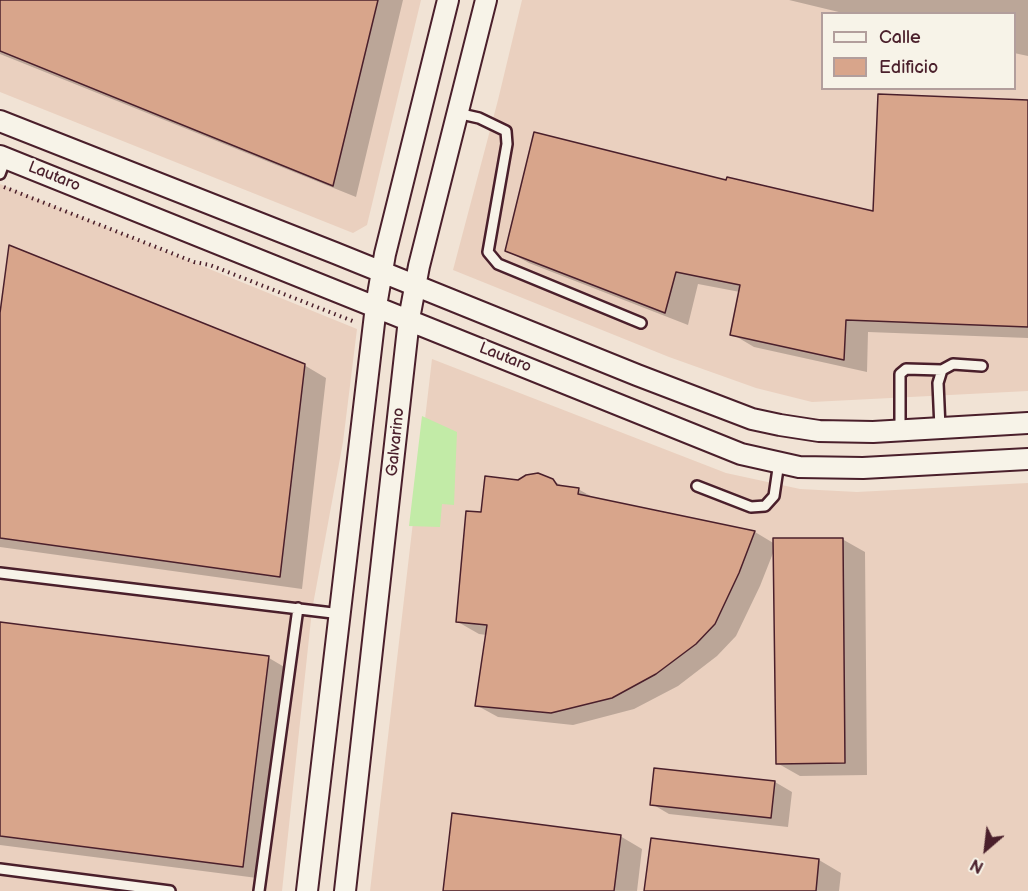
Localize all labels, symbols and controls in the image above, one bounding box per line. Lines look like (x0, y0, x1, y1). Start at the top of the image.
legend (821, 12, 1016, 90)
text: Calle (879, 27, 921, 48)
text: Edificio (879, 57, 938, 78)
street label: Lautaro (25, 158, 83, 196)
street label: Lautaro (476, 339, 534, 377)
street label: Galvarino (383, 407, 409, 477)
north arrow (956, 819, 1016, 879)
text: N (968, 854, 987, 877)

